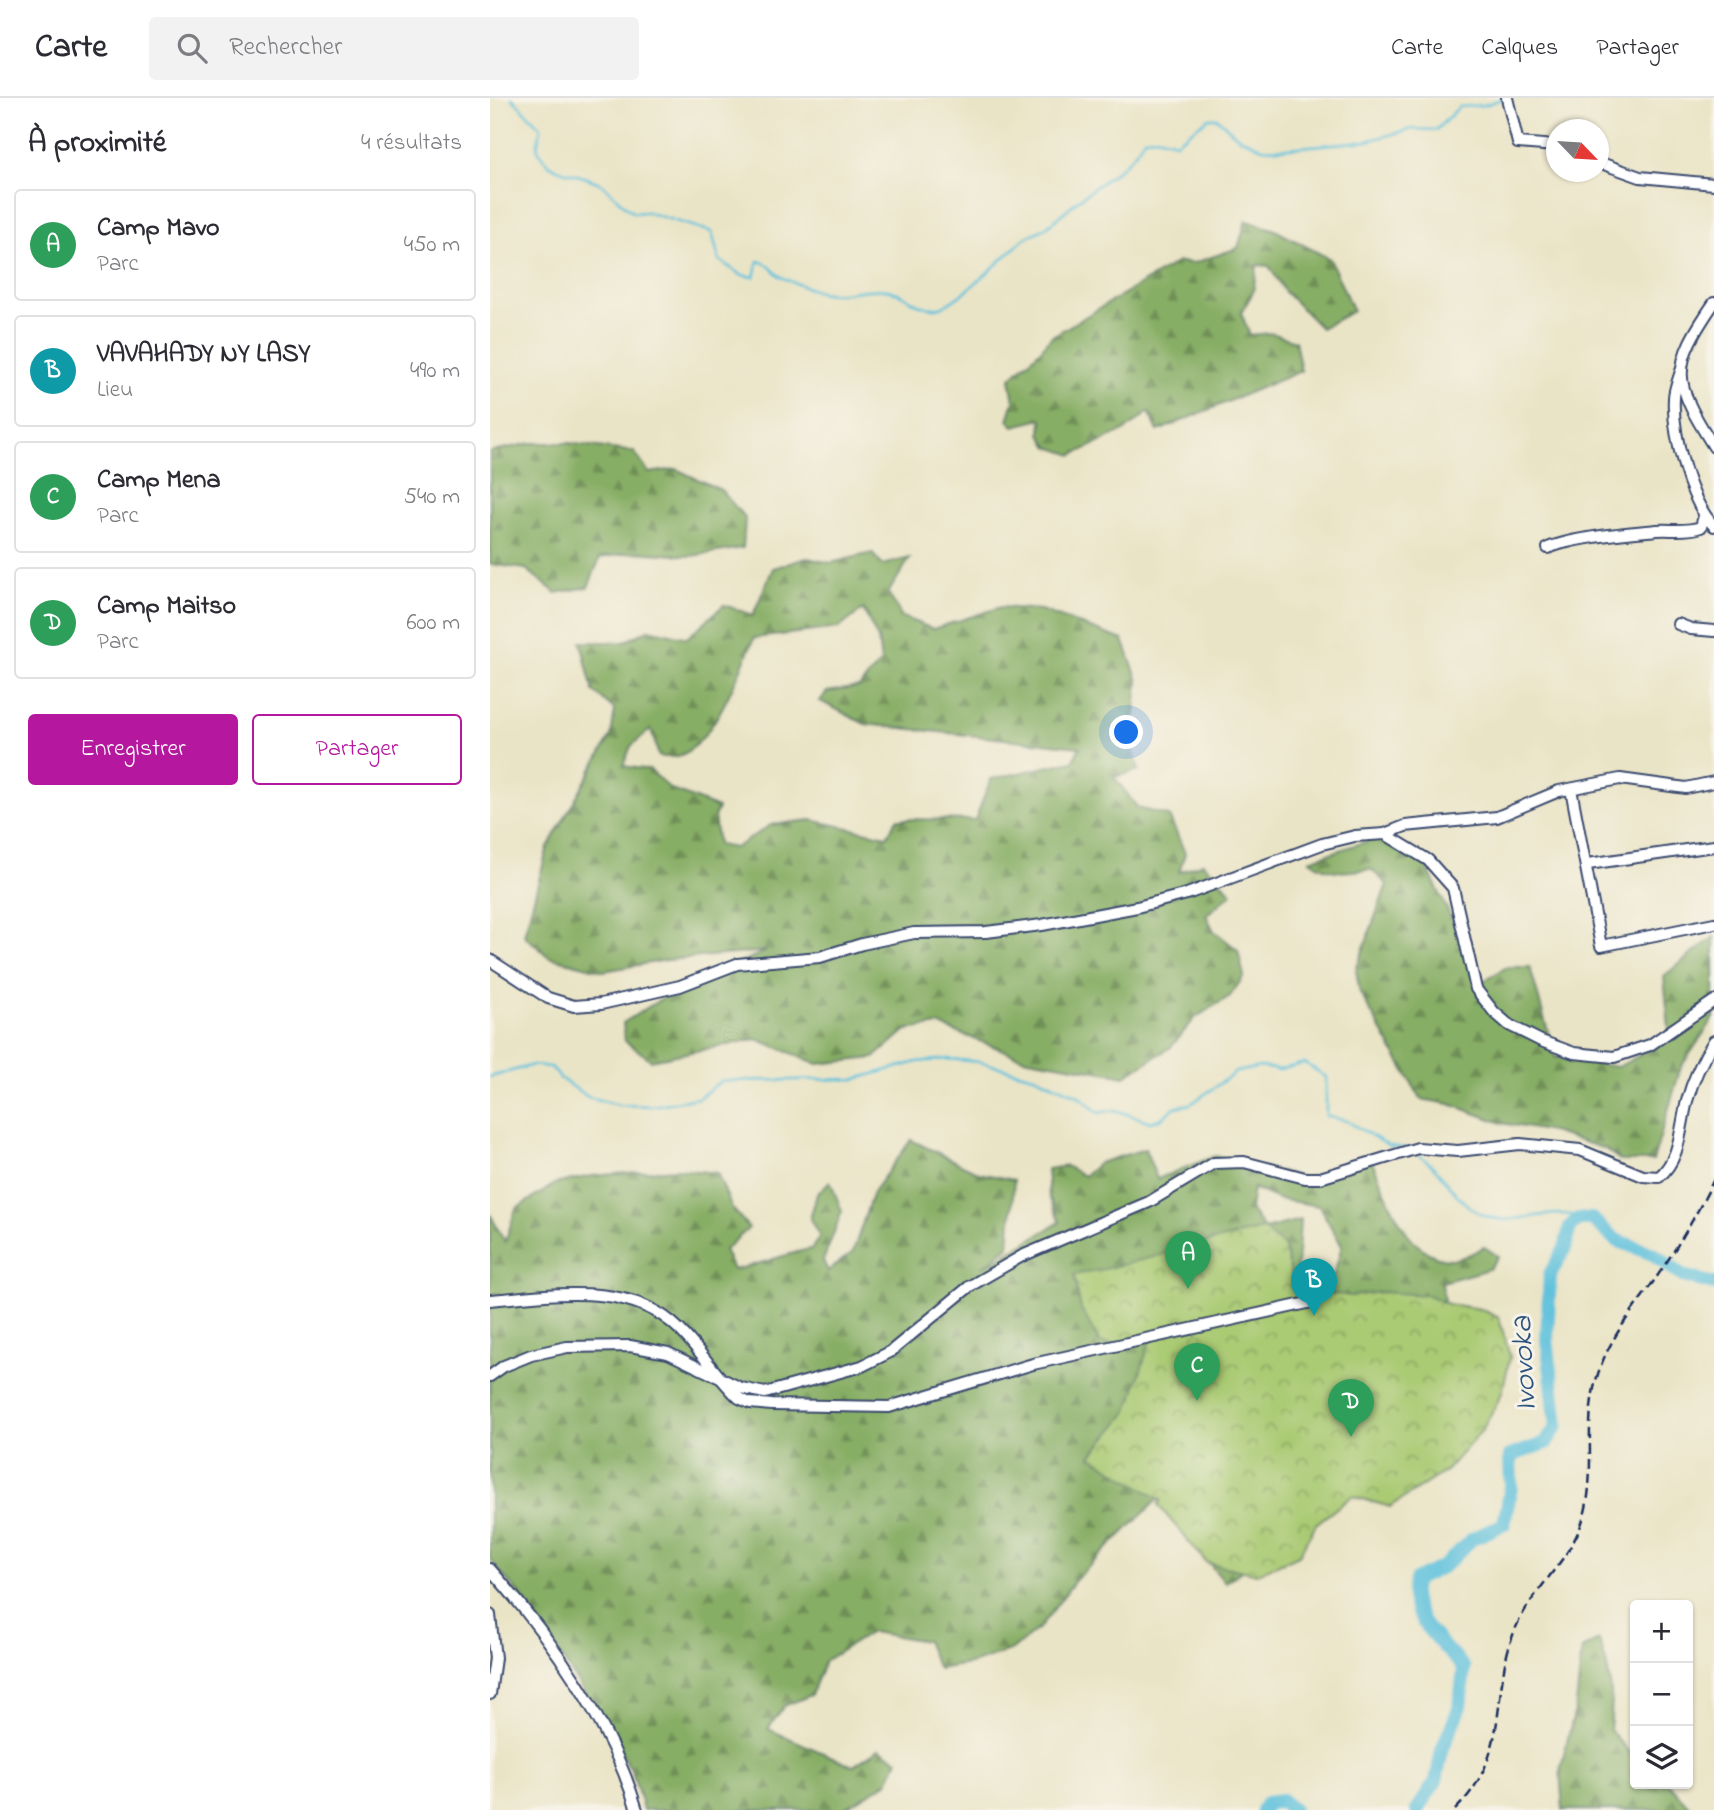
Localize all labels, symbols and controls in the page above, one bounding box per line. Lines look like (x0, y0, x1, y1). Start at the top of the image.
search box (149, 17, 639, 80)
text: Carte (35, 24, 107, 72)
icon: search (173, 29, 211, 67)
text: Rechercher (229, 29, 342, 67)
text: Carte (1391, 31, 1443, 66)
text: Calques (1481, 31, 1558, 66)
text: Partager (1596, 31, 1679, 66)
north arrow (1546, 119, 1609, 182)
text: À proximité (28, 122, 166, 166)
text: 4 résultats (361, 127, 462, 160)
text: Camp Mavo (97, 210, 220, 248)
text: A (46, 229, 60, 262)
text: 450 m (404, 229, 460, 262)
text: Parc (97, 248, 139, 281)
text: VAVAHADY NY LASY (97, 336, 311, 374)
text: B (45, 355, 61, 388)
text: 490 m (410, 355, 460, 388)
text: Lieu (97, 374, 133, 407)
text: Camp Mena (97, 462, 220, 500)
text: C (47, 481, 59, 514)
text: 540 m (404, 481, 460, 514)
text: Parc (97, 500, 139, 533)
text: Camp Maitso (97, 588, 236, 626)
text: D (45, 607, 61, 640)
text: 600 m (406, 607, 460, 640)
text: Parc (97, 626, 139, 659)
button: Enregistrer (28, 714, 238, 785)
button: Partager (252, 714, 462, 785)
your location (1109, 715, 1143, 749)
pin: A (1165, 1231, 1211, 1289)
pin: B (1291, 1258, 1337, 1316)
water label: Ivovoka (1499, 1314, 1551, 1413)
pin: C (1174, 1343, 1220, 1401)
pin: D (1328, 1379, 1374, 1437)
map controls (1630, 1600, 1693, 1789)
button: + (1630, 1600, 1693, 1663)
button: − (1630, 1663, 1693, 1726)
button: layers (1630, 1726, 1693, 1789)

